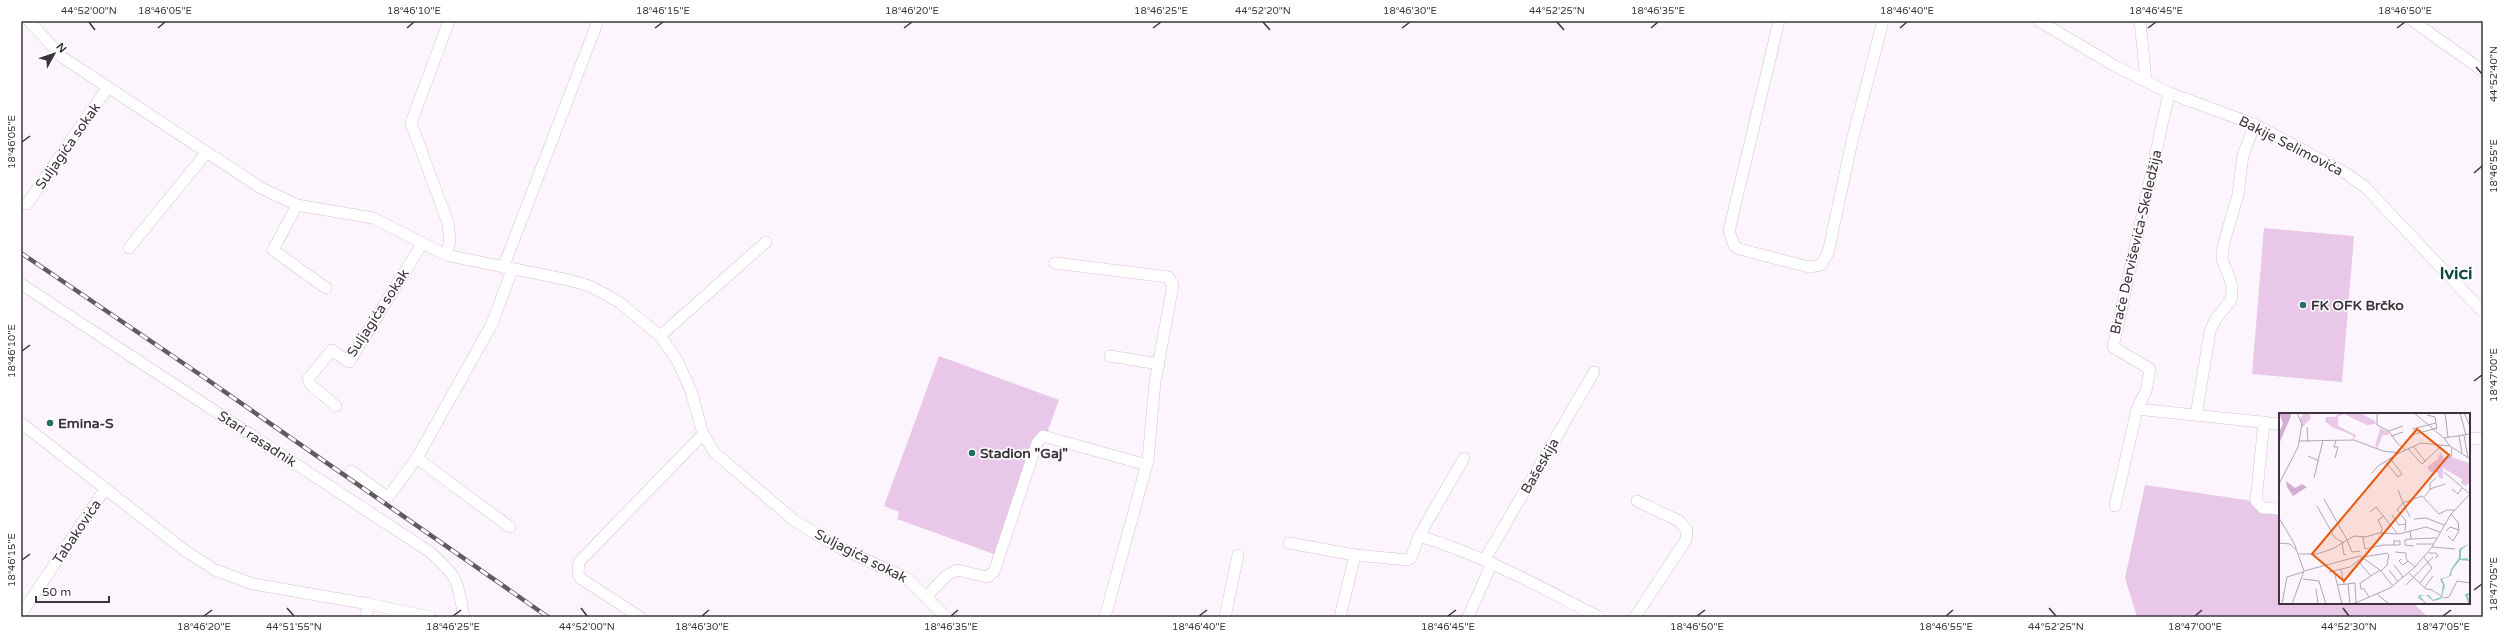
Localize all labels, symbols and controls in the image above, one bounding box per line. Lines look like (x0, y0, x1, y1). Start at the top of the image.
text: 44°52'00"N (61, 5, 117, 17)
text: 18°46'05"E (138, 5, 192, 17)
text: 18°46'10"E (387, 5, 441, 17)
text: 18°46'15"E (636, 5, 690, 17)
text: 18°46'20"E (885, 5, 939, 17)
text: 18°46'25"E (1134, 5, 1188, 17)
text: 44°52'20"N (1235, 5, 1291, 17)
text: 18°46'30"E (1383, 5, 1437, 17)
text: 44°52'25"N (1529, 5, 1585, 17)
text: 18°46'35"E (1631, 5, 1685, 17)
text: 18°46'40"E (1880, 5, 1934, 17)
text: 18°46'45"E (2129, 5, 2183, 17)
text: 18°46'50"E (2378, 5, 2432, 17)
north arrow (34, 34, 74, 74)
text: N (53, 40, 69, 55)
text: 44°52'40"N (2488, 46, 2500, 102)
street label: Suljagića sokak (32, 99, 104, 192)
street label: Bakije Selimovića (2236, 112, 2346, 180)
text: 18°46'05"E (6, 115, 18, 169)
text: 18°46'55"E (2488, 139, 2500, 193)
street label: Braće Derviševića-Skeledžija (2107, 148, 2165, 336)
district label: Ivici (2439, 262, 2473, 284)
street label: Suljagića sokak (343, 266, 413, 360)
place label: FK OFK Brčko (2311, 297, 2404, 314)
marker: FK OFK Brčko (2298, 300, 2308, 310)
text: 18°46'10"E (6, 324, 18, 378)
text: 18°47'00"E (2488, 348, 2500, 402)
street label: Stari rasadnik (214, 407, 300, 471)
inset map (2279, 413, 2470, 604)
place label: Emina-S (58, 415, 114, 432)
marker: Emina-S (45, 418, 55, 428)
street label: Bašeskija (1517, 435, 1563, 497)
place label: Stadion "Gaj" (980, 445, 1068, 462)
marker: Stadion "Gaj" (967, 448, 977, 458)
street label: Tabakovića (49, 497, 105, 567)
street label: Suljagića sokak (812, 525, 910, 587)
text: 18°46'15"E (6, 533, 18, 587)
text: 18°47'05"E (2488, 557, 2500, 611)
scale bar (36, 578, 109, 604)
text: 50 m (42, 585, 71, 599)
text: 18°46'20"E (177, 621, 231, 633)
text: 44°51'55"N (266, 621, 322, 633)
text: 18°46'25"E (426, 621, 480, 633)
text: 44°52'00"N (559, 621, 615, 633)
text: 18°46'30"E (675, 621, 729, 633)
text: 18°46'35"E (924, 621, 978, 633)
text: 18°46'40"E (1172, 621, 1226, 633)
text: 18°46'45"E (1421, 621, 1475, 633)
text: 18°46'50"E (1670, 621, 1724, 633)
text: 18°46'55"E (1919, 621, 1973, 633)
text: 44°52'25"N (2028, 621, 2084, 633)
text: 18°47'00"E (2168, 621, 2222, 633)
text: 44°52'30"N (2321, 621, 2377, 633)
text: 18°47'05"E (2416, 621, 2470, 633)

